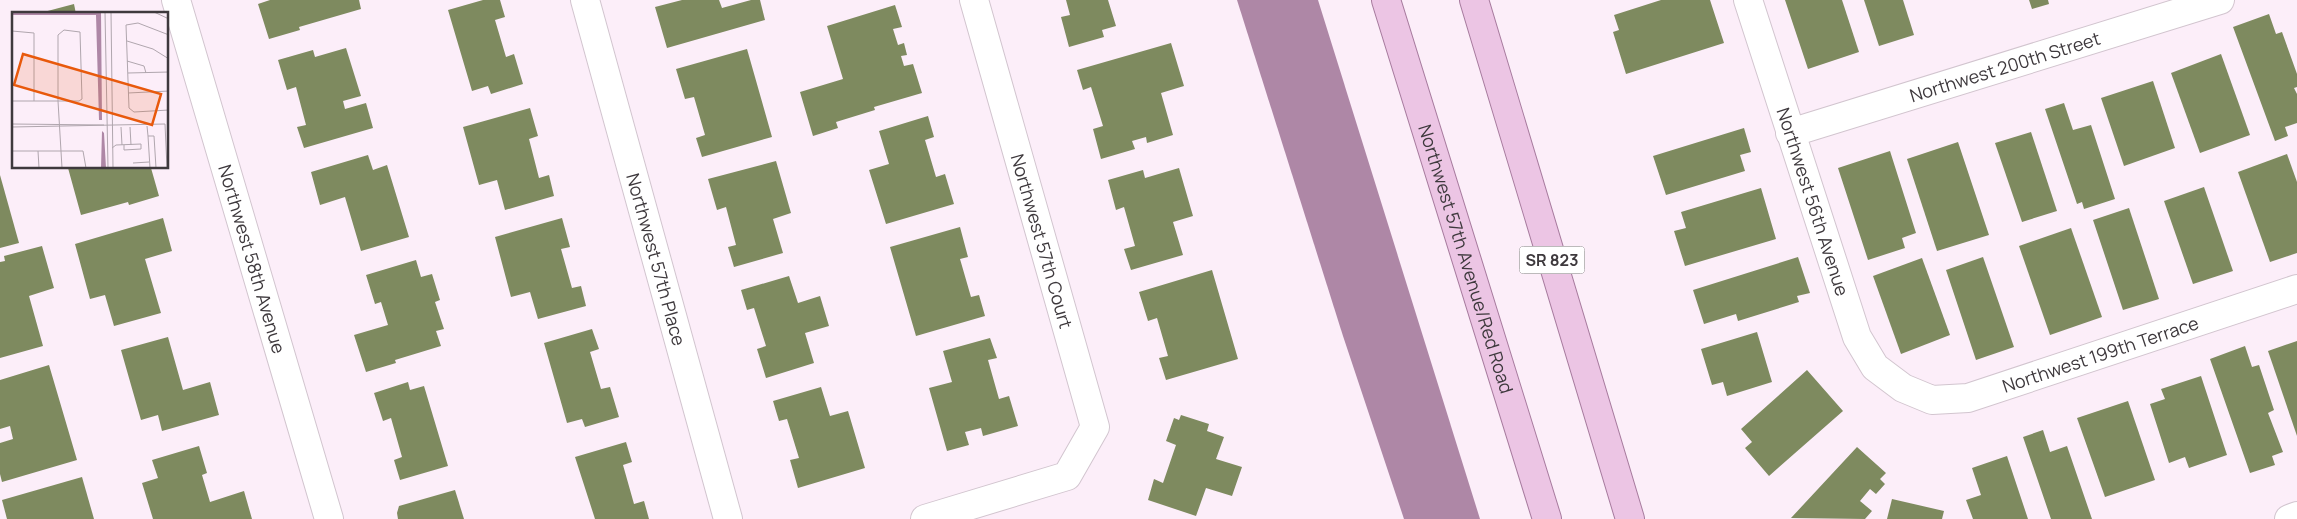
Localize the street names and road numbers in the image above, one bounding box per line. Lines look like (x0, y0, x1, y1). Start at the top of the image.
street label: Northwest 200th Street (1907, 26, 2103, 107)
street label: Northwest 56th Avenue (1772, 105, 1855, 299)
street label: Northwest 57th Avenue/Red Road (1413, 121, 1519, 396)
street label: Northwest 57th Court (1006, 151, 1078, 331)
street label: Northwest 58th Avenue (213, 162, 292, 356)
street label: Northwest 57th Place (621, 170, 692, 348)
road number: SR 823 (1520, 246, 1584, 274)
street label: Northwest 199th Terrace (1999, 310, 2202, 398)

